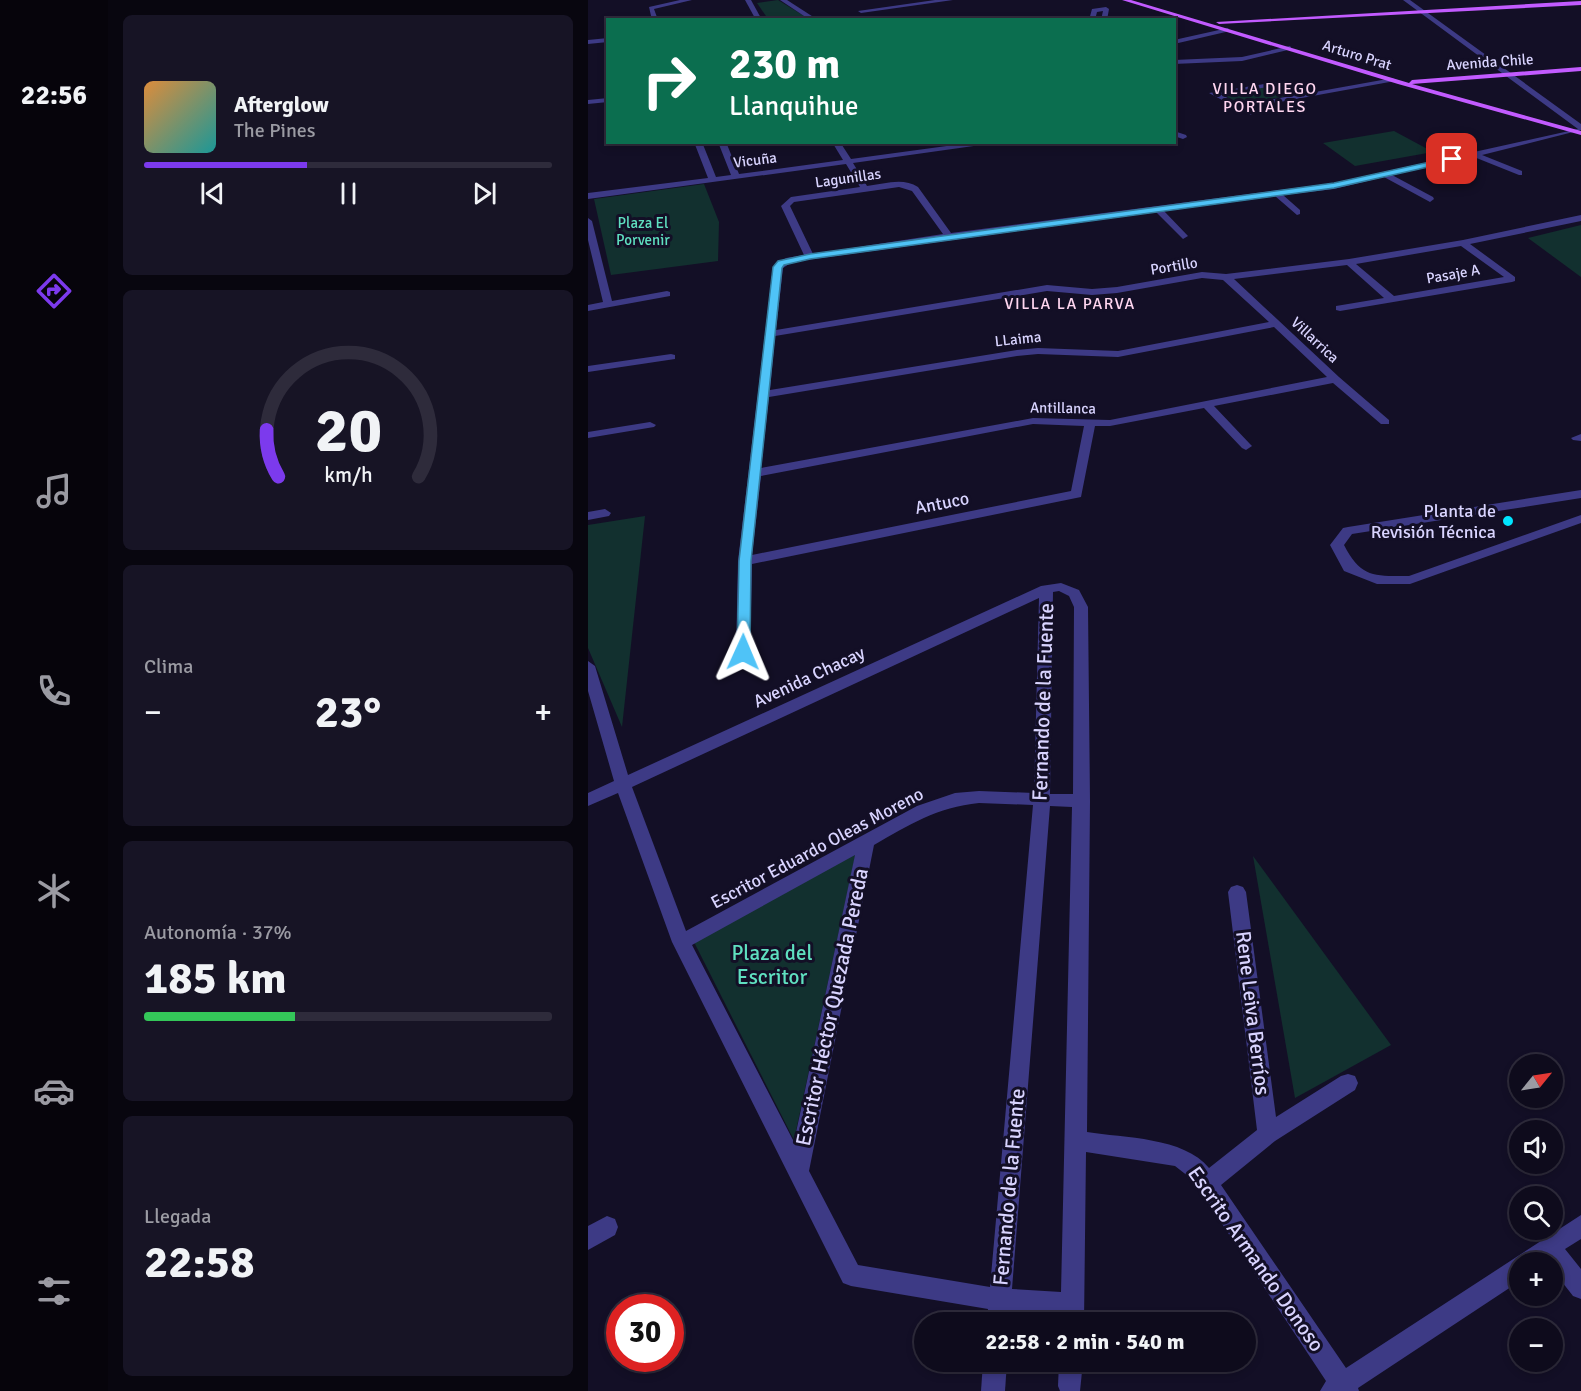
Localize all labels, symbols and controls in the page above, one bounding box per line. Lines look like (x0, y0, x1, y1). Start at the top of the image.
street label: Arturo Prat (1320, 36, 1394, 74)
text: 230 m (729, 39, 840, 90)
icon: right (630, 42, 708, 120)
street label: Avenida Chile (1446, 50, 1534, 74)
text: 22:56 (21, 79, 87, 112)
district label: VILLA DIEGO PORTALES (1213, 79, 1317, 117)
text: Llanquihue (729, 90, 858, 123)
text: Afterglow (234, 91, 329, 118)
text: The Pines (234, 118, 316, 143)
pin (1426, 133, 1477, 184)
icon: arrive (1435, 142, 1468, 175)
street label: Vicuña (732, 148, 778, 172)
street label: Lagunillas (814, 164, 883, 192)
icon: previous (196, 177, 229, 210)
icon: pause (332, 177, 365, 210)
icon: next (468, 177, 501, 210)
park label: Plaza El Porvenir (616, 214, 670, 249)
street label: Portillo (1149, 253, 1199, 279)
street label: Pasaje A (1425, 260, 1481, 288)
icon: directions (33, 270, 75, 312)
district label: VILLA LA PARVA (1004, 294, 1136, 314)
street label: Villarrica (1287, 313, 1343, 367)
street label: LLaima (994, 328, 1042, 350)
text: 20 (314, 392, 382, 469)
street label: Antillanca (1030, 398, 1096, 418)
text: km/h (324, 463, 372, 489)
icon: music (33, 470, 75, 512)
street label: Antuco (913, 487, 971, 519)
place label: Planta de Revisión Técnica (1371, 500, 1496, 543)
marker: Planta de Revisión Técnica (1501, 514, 1515, 528)
street label: Fernando de la Fuente (1027, 603, 1059, 801)
position arrow (711, 620, 775, 684)
street label: Avenida Chacay (750, 641, 869, 712)
text: Clima (144, 654, 193, 679)
icon: phone (33, 670, 75, 712)
text: 23° (315, 685, 381, 740)
text: − (144, 692, 162, 733)
text: + (534, 692, 552, 733)
street label: Escritor Eduardo Oleas Moreno (707, 783, 927, 913)
street label: Escritor Héctor Quezada Pereda (790, 866, 874, 1148)
icon: climate (33, 870, 75, 912)
text: Autonomía · 37% (144, 920, 292, 945)
street label: Rene Leiva Berríos (1230, 929, 1276, 1097)
park label: Plaza del Escritor (731, 940, 813, 990)
text: 185 km (144, 951, 287, 1006)
north arrow (1509, 1054, 1563, 1108)
map controls (1509, 1054, 1563, 1372)
icon: car (33, 1070, 75, 1112)
street label: Fernando de la Fuente (987, 1087, 1031, 1287)
button: sound (1509, 1120, 1563, 1174)
street label: Escrito Armando Donoso (1182, 1161, 1330, 1357)
button: search (1509, 1186, 1563, 1240)
text: Llegada (144, 1204, 211, 1229)
text: 22:58 (144, 1235, 254, 1290)
button: + (1509, 1252, 1563, 1306)
icon: filters (33, 1270, 75, 1312)
speed limit sign: 30 (606, 1294, 684, 1372)
button: − (1509, 1318, 1563, 1372)
text: 22:58 · 2 min · 540 m (985, 1328, 1185, 1355)

